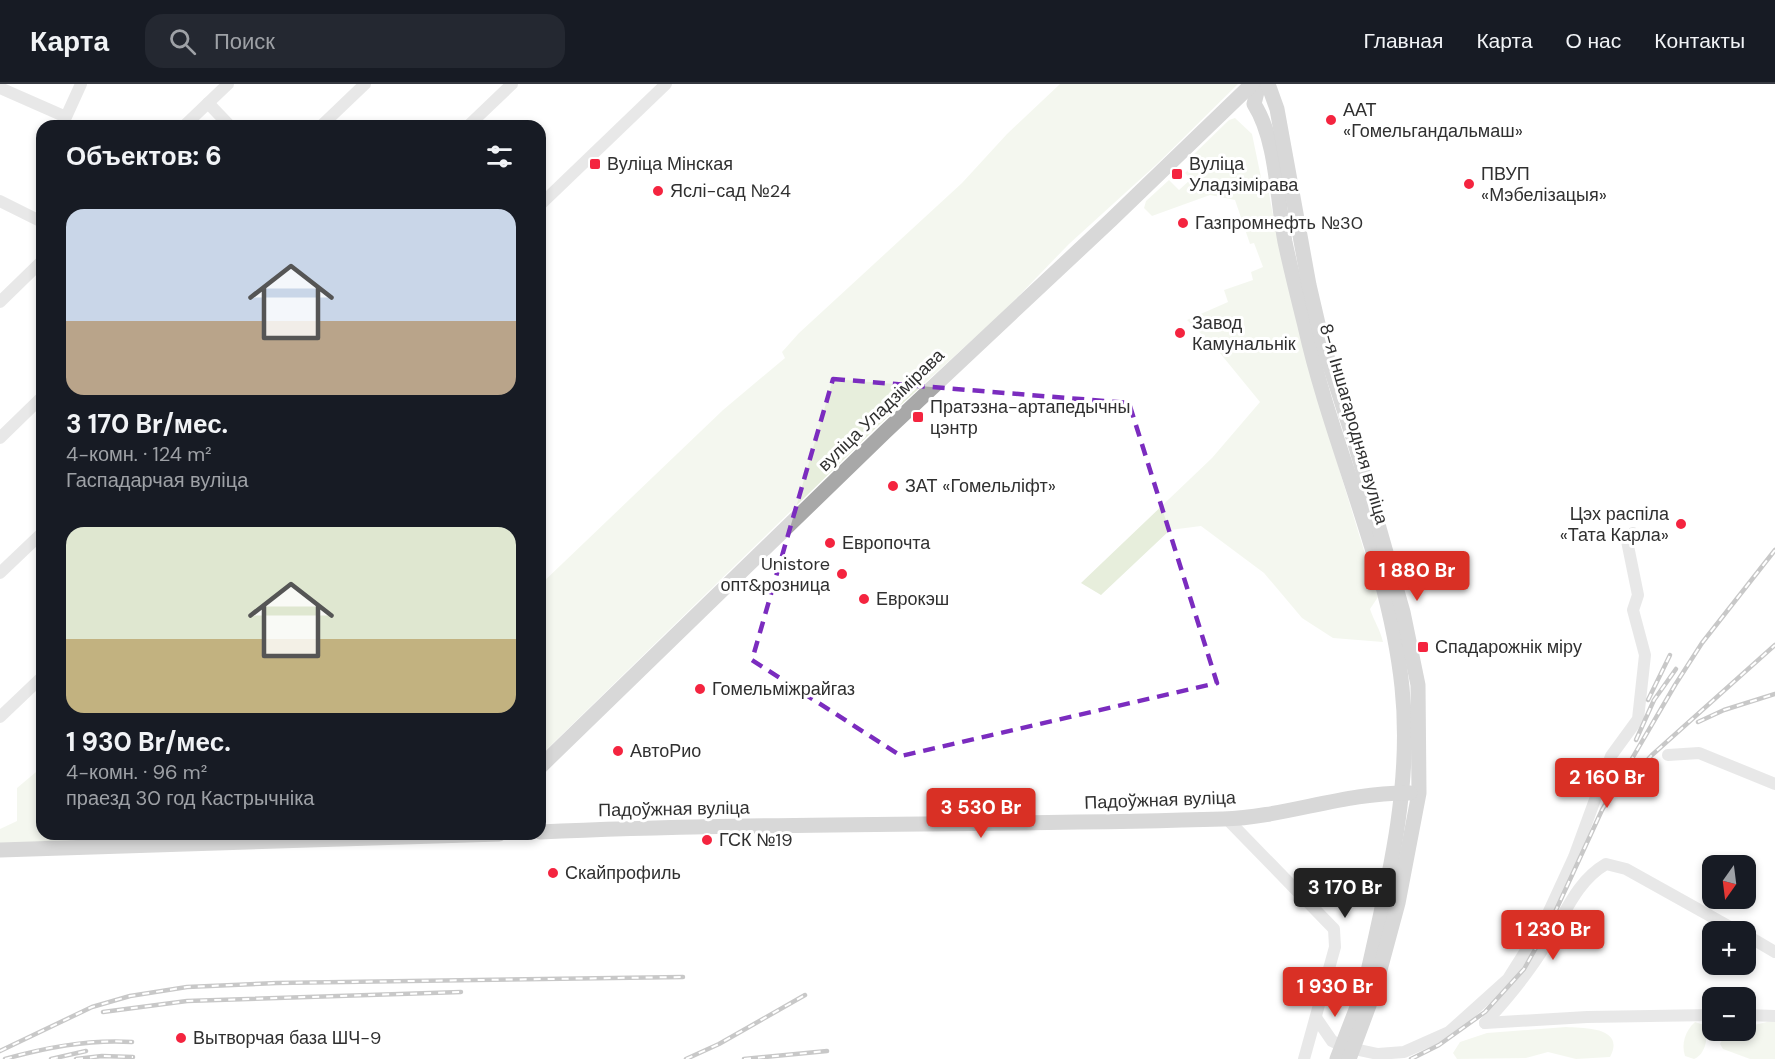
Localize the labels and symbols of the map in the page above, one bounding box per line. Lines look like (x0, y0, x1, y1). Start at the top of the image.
place label: ААТ «Гомельгандальмаш» (1343, 98, 1523, 143)
marker: ААТ «Гомельгандальмаш» (1324, 113, 1338, 127)
place label: Вуліца Мінская (607, 152, 733, 176)
place label: Вуліца Уладзімірава (1189, 152, 1299, 197)
marker: Вуліца Мінская (588, 157, 602, 171)
place label: ПВУП «Мэбелізацыя» (1481, 162, 1607, 207)
marker: Вуліца Уладзімірава (1170, 167, 1184, 181)
marker: ПВУП «Мэбелізацыя» (1462, 177, 1476, 191)
place label: Яслі-сад №24 (670, 179, 791, 203)
marker: Яслі-сад №24 (651, 184, 665, 198)
place label: Газпромнефть №30 (1195, 211, 1363, 235)
marker: Газпромнефть №30 (1176, 216, 1190, 230)
place label: Завод Камунальнік (1192, 311, 1296, 356)
street label: 8-я Іншагародняя вуліца (1314, 321, 1394, 528)
marker: Завод Камунальнік (1173, 326, 1187, 340)
street label: вуліца Уладзімірава (813, 343, 950, 477)
place label: Пратэзна-артапедычны цэнтр (930, 395, 1130, 440)
marker: Пратэзна-артапедычны цэнтр (911, 410, 925, 424)
place label: ЗАТ «Гомельліфт» (905, 474, 1056, 498)
marker: ЗАТ «Гомельліфт» (886, 479, 900, 493)
place label: Цэх распіла «Тата Карла» (1560, 502, 1670, 547)
marker: Цэх распіла «Тата Карла» (1674, 517, 1688, 531)
place label: Европочта (842, 531, 931, 555)
marker: Европочта (823, 536, 837, 550)
pin: 1 880 Br (1355, 551, 1479, 602)
place label: Unistore опт&розница (720, 552, 831, 597)
marker: Unistore опт&розница (835, 567, 849, 581)
place label: Еврокэш (876, 587, 949, 611)
marker: Еврокэш (857, 592, 871, 606)
place label: Спадарожнік міру (1435, 635, 1582, 659)
marker: Спадарожнік міру (1416, 640, 1430, 654)
place label: Гомельміжрайгаз (712, 677, 855, 701)
marker: Гомельміжрайгаз (693, 682, 707, 696)
place label: АвтоРио (630, 739, 701, 763)
marker: АвтоРио (611, 744, 625, 758)
pin: 2 160 Br (1545, 758, 1669, 809)
street label: Падоўжная вуліца (1084, 785, 1237, 815)
pin: 3 530 Br (919, 788, 1043, 839)
street label: Падоўжная вуліца (598, 796, 751, 822)
place label: ГСК №19 (719, 828, 792, 852)
marker: ГСК №19 (700, 833, 714, 847)
north arrow (1702, 855, 1756, 909)
place label: Скайпрофиль (565, 861, 681, 885)
marker: Скайпрофиль (546, 866, 560, 880)
pin: 3 170 Br (1283, 868, 1407, 919)
pin: 1 230 Br (1491, 910, 1615, 961)
pin: 1 930 Br (1273, 967, 1397, 1018)
place label: Вытворчая база ШЧ-9 (193, 1026, 381, 1050)
marker: Вытворчая база ШЧ-9 (174, 1031, 188, 1045)

